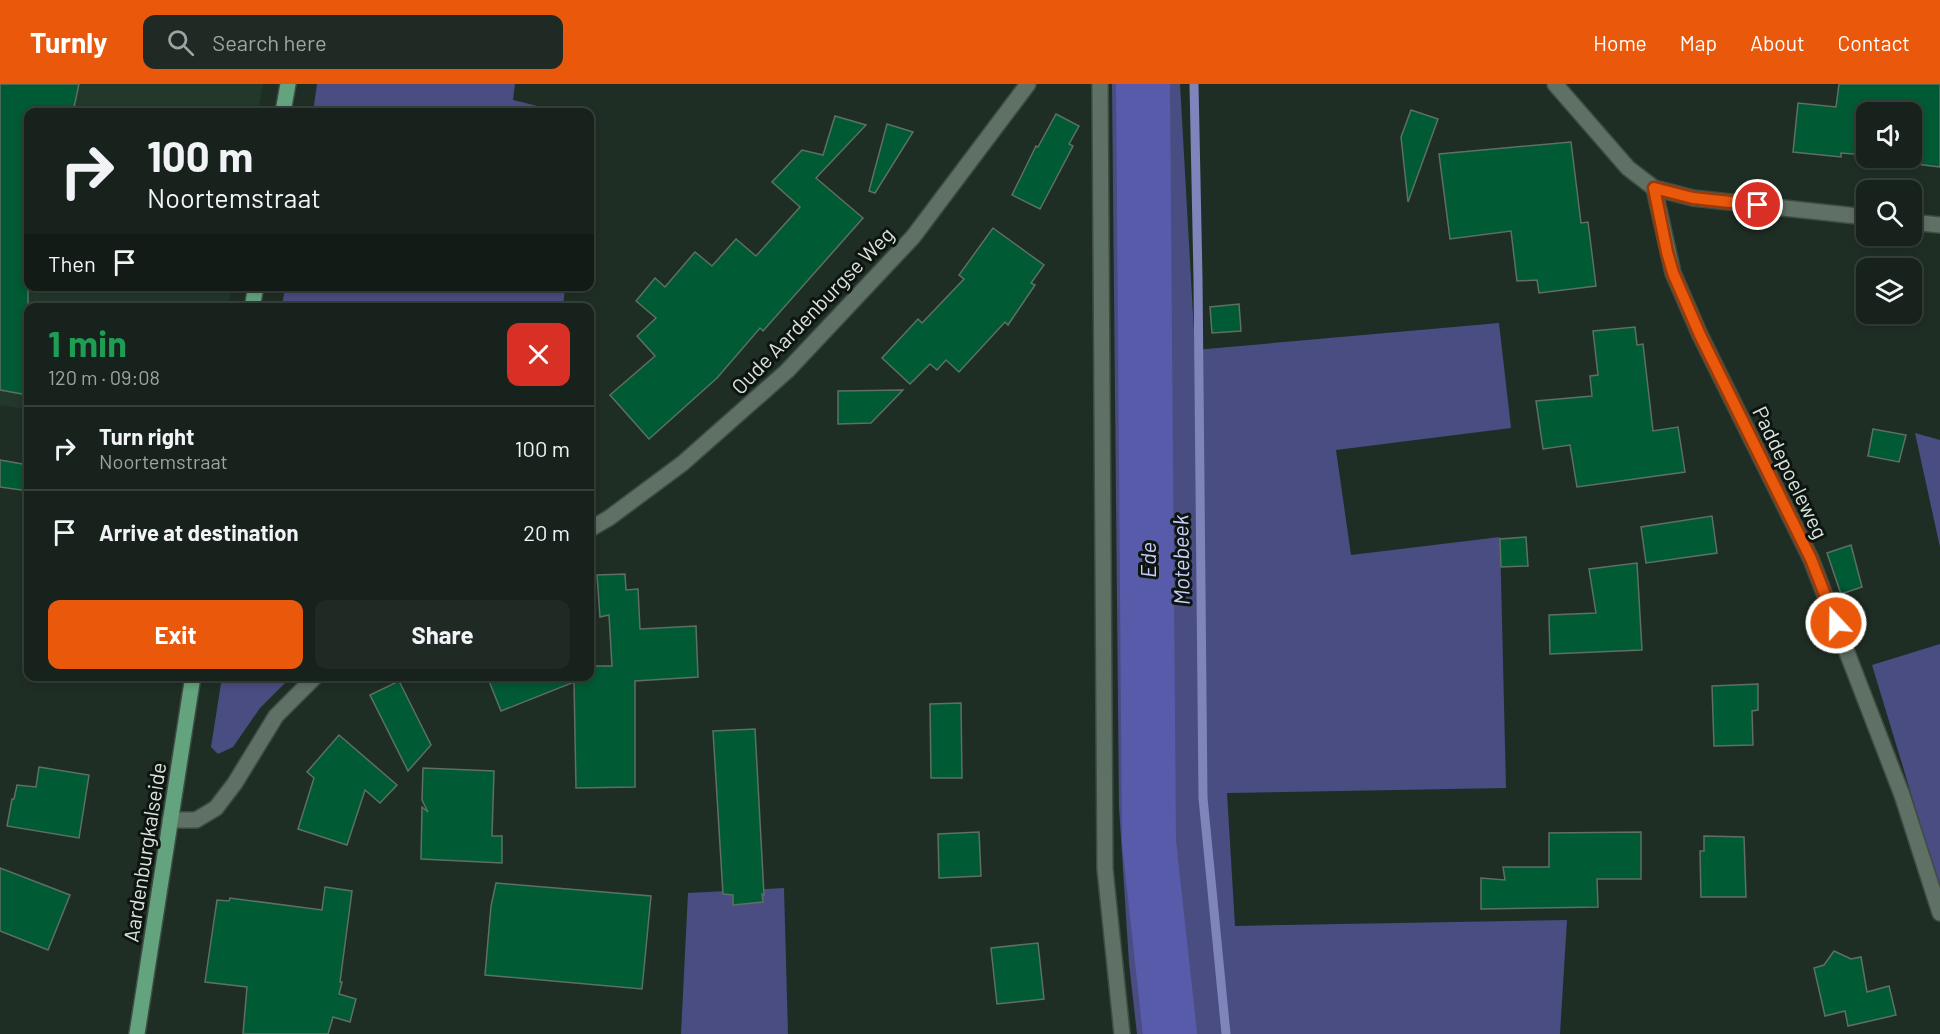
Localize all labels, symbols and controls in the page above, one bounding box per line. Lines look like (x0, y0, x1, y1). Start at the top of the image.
search box (143, 15, 563, 69)
text: Turnly (30, 25, 107, 59)
icon: search (164, 26, 197, 59)
text: Search here (212, 29, 327, 55)
text: Home (1593, 30, 1647, 55)
text: Map (1680, 30, 1717, 55)
text: About (1750, 30, 1805, 55)
text: Contact (1838, 30, 1910, 55)
map controls (1856, 102, 1922, 324)
button: sound (1856, 102, 1922, 168)
text: 100 m (147, 130, 253, 180)
icon: right (48, 132, 126, 210)
pin (1732, 179, 1783, 230)
button: search (1856, 180, 1922, 246)
text: Noortemstraat (147, 181, 321, 213)
icon: arrive (1741, 188, 1774, 221)
street label: Oude Aardenburgse Weg (726, 221, 898, 399)
icon: arrive (108, 246, 141, 279)
text: Then (48, 250, 96, 276)
button: layers (1856, 258, 1922, 324)
text: 1 min (48, 321, 127, 364)
button: close (507, 323, 570, 386)
text: 120 m · 09:08 (48, 365, 160, 389)
street label: Paddepoeleweg (1748, 402, 1834, 542)
text: Turn right (99, 423, 194, 449)
icon: right (48, 432, 81, 465)
text: 100 m (515, 435, 570, 461)
text: Noortemstraat (99, 449, 228, 473)
water label: Motebeek (1166, 514, 1194, 605)
icon: arrive (48, 516, 81, 549)
text: Arrive at destination (99, 519, 298, 545)
text: 20 m (523, 519, 570, 545)
water label: Ede (1134, 542, 1160, 578)
position arrow (1804, 591, 1868, 655)
button: Exit (48, 600, 303, 669)
button: Share (315, 600, 570, 669)
street label: Aardenburgkalseide (117, 760, 171, 944)

